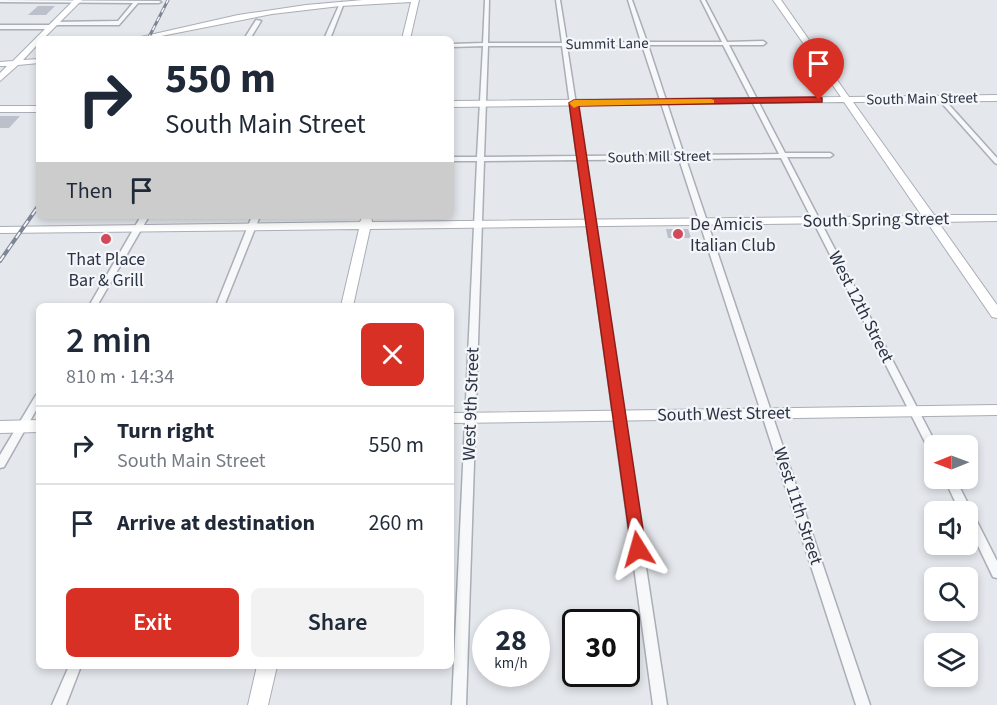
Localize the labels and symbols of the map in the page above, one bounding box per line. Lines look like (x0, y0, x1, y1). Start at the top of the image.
street label: Summit Lane (565, 33, 649, 55)
pin (793, 38, 844, 100)
street label: South Main Street (866, 88, 978, 110)
street label: South Mill Street (607, 146, 711, 168)
street label: South Spring Street (803, 206, 949, 234)
place label: De Amicis Italian Club (690, 212, 776, 258)
marker: De Amicis Italian Club (671, 227, 685, 241)
marker: That Place Bar & Grill (99, 232, 113, 246)
place label: That Place Bar & Grill (67, 247, 145, 293)
street label: West 12th Street (822, 247, 900, 367)
street label: West 9th Street (457, 347, 485, 461)
street label: South West Street (657, 400, 791, 428)
north arrow (924, 435, 978, 489)
street label: West 11th Street (767, 444, 829, 568)
position arrow (606, 517, 670, 581)
speed limit sign: 30 (562, 609, 640, 687)

